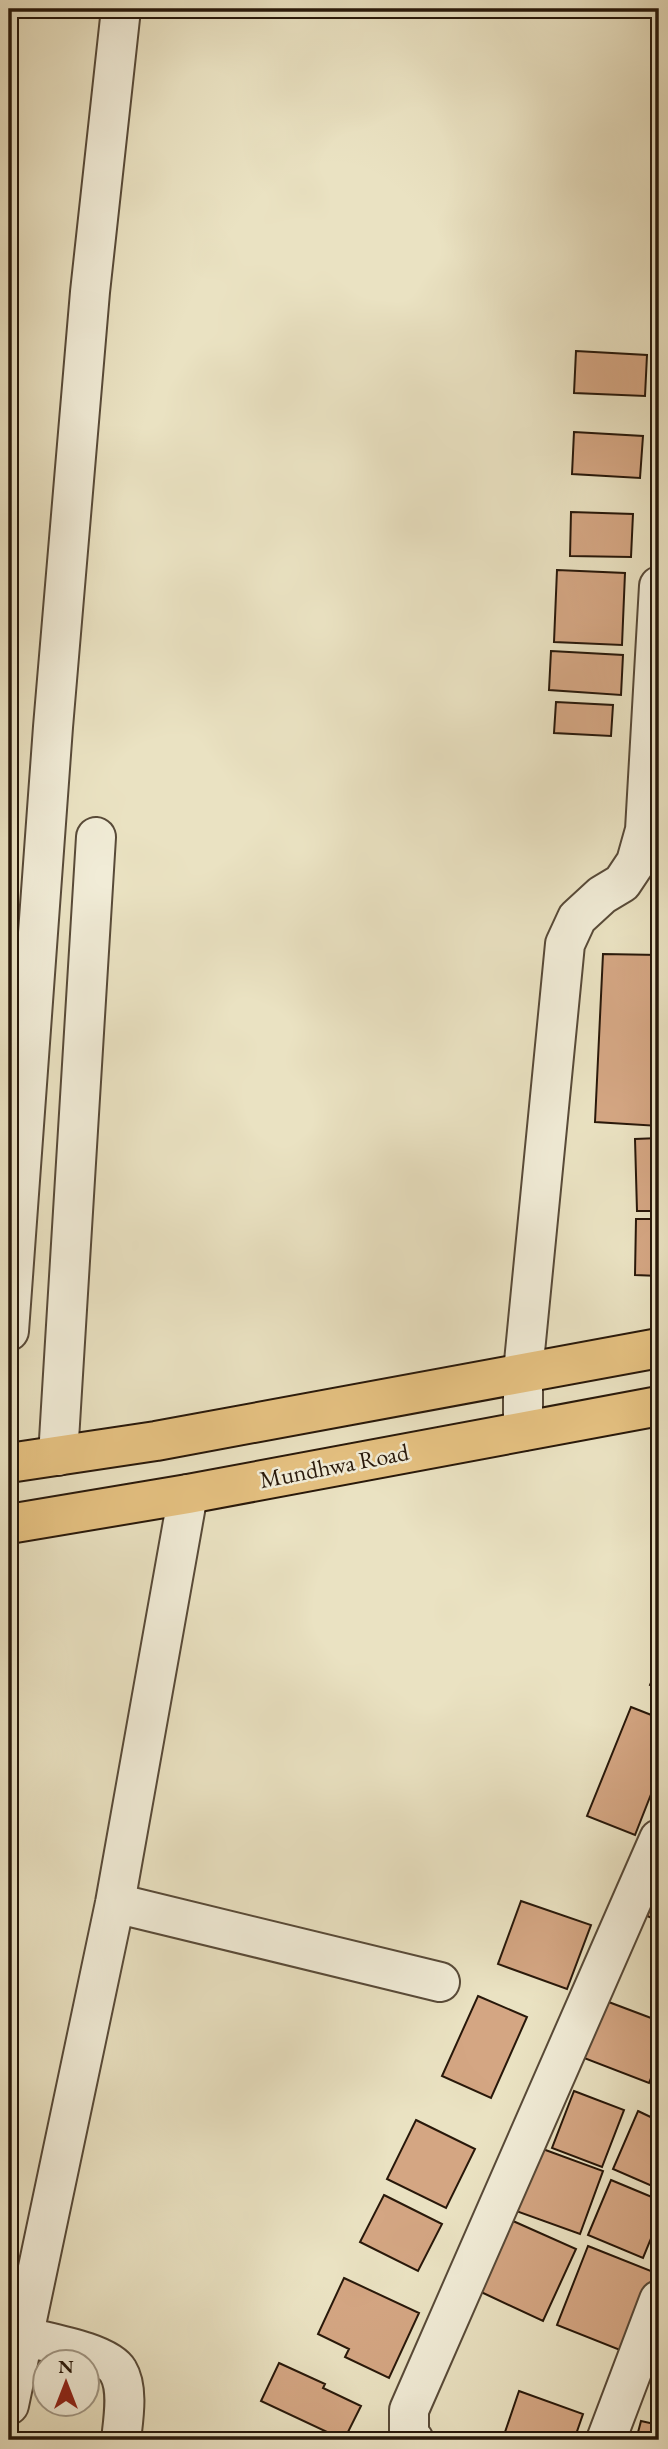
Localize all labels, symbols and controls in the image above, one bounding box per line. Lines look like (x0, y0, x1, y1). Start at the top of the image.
street label: Mundhwa Road (257, 1436, 412, 1495)
north arrow (32, 2348, 102, 2418)
text: N (58, 2354, 74, 2379)

